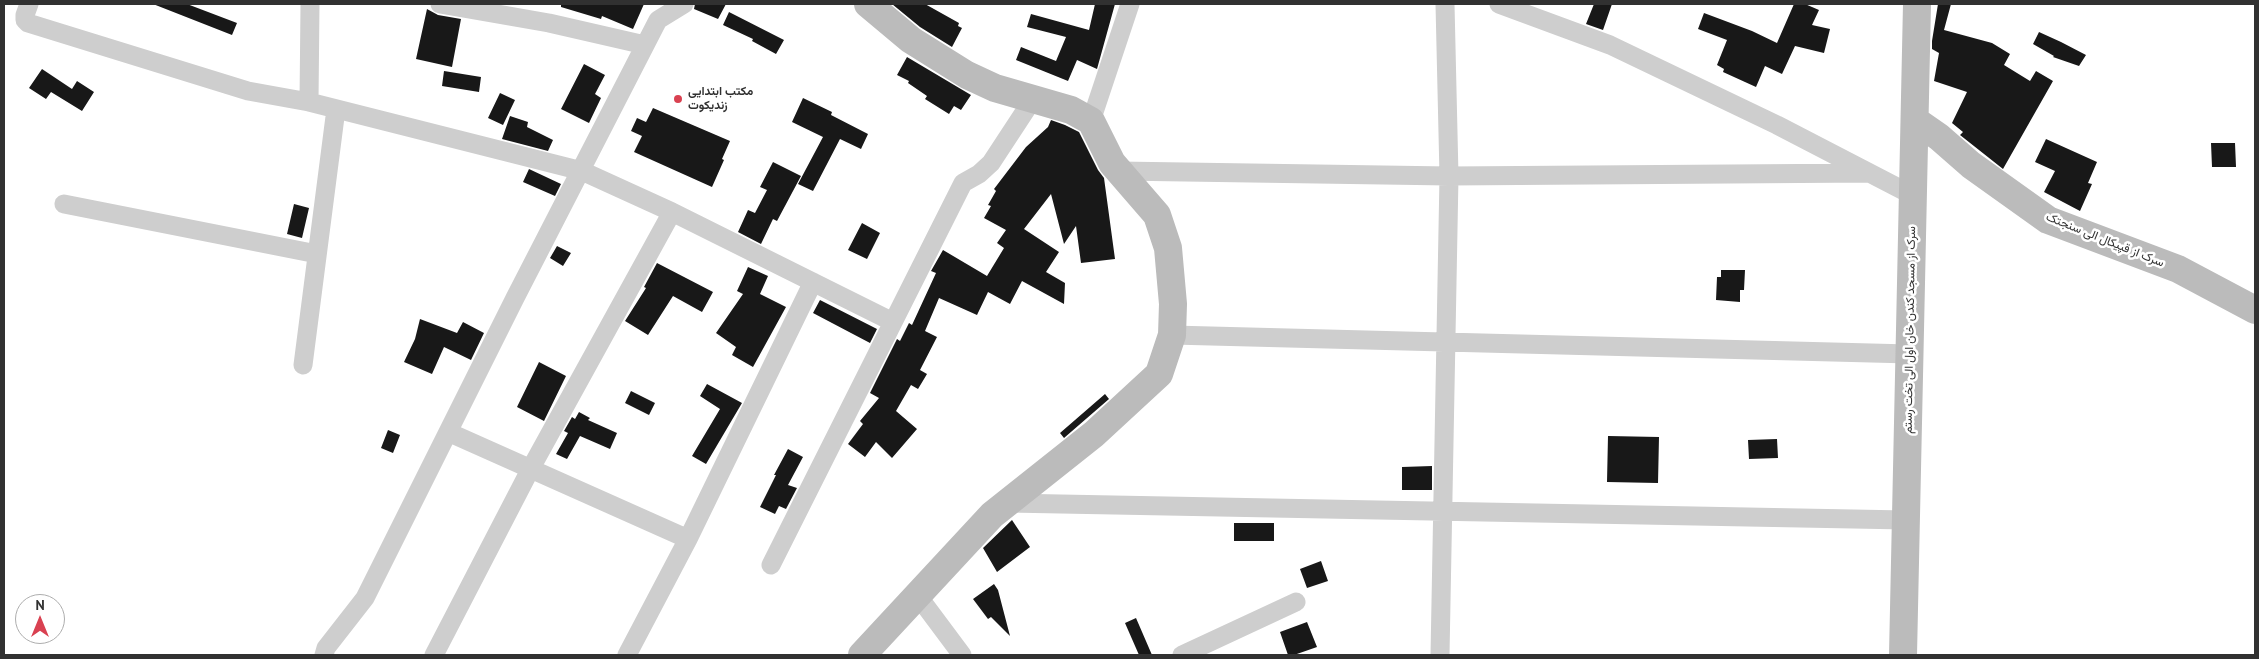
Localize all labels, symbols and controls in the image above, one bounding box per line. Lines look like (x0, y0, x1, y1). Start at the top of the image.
place label: مکتب ابتدایی زندیکوت (688, 85, 753, 113)
marker: مکتب ابتدایی زندیکوت (672, 93, 684, 105)
street label: سرک از قپیکال الی سنجتک (2044, 210, 2166, 270)
street label: سرک از مسجد کندن خان اول الی تخت رستم (1901, 226, 1919, 434)
north arrow (15, 594, 65, 644)
text: N (35, 596, 45, 614)

